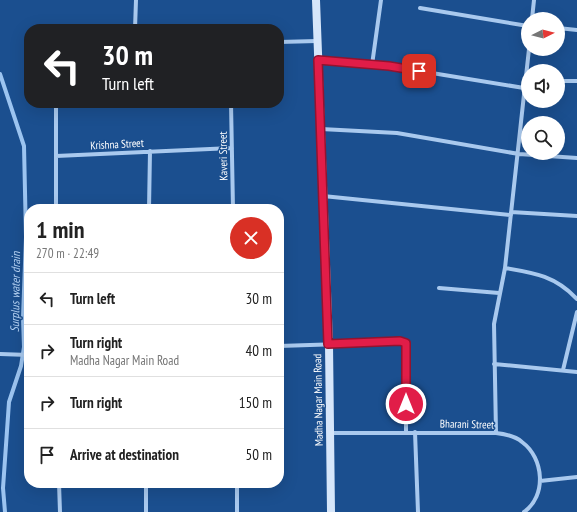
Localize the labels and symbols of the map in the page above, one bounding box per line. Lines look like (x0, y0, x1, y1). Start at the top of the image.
north arrow (521, 12, 565, 56)
pin (402, 54, 436, 88)
street label: Kaveri Street (216, 131, 230, 181)
street label: Krishna Street (90, 136, 144, 152)
water label: Surplus water drain (7, 251, 23, 332)
street label: Madha Nagar Main Road (310, 354, 326, 446)
position arrow (385, 383, 427, 425)
street label: Bharani Street (440, 417, 494, 431)

